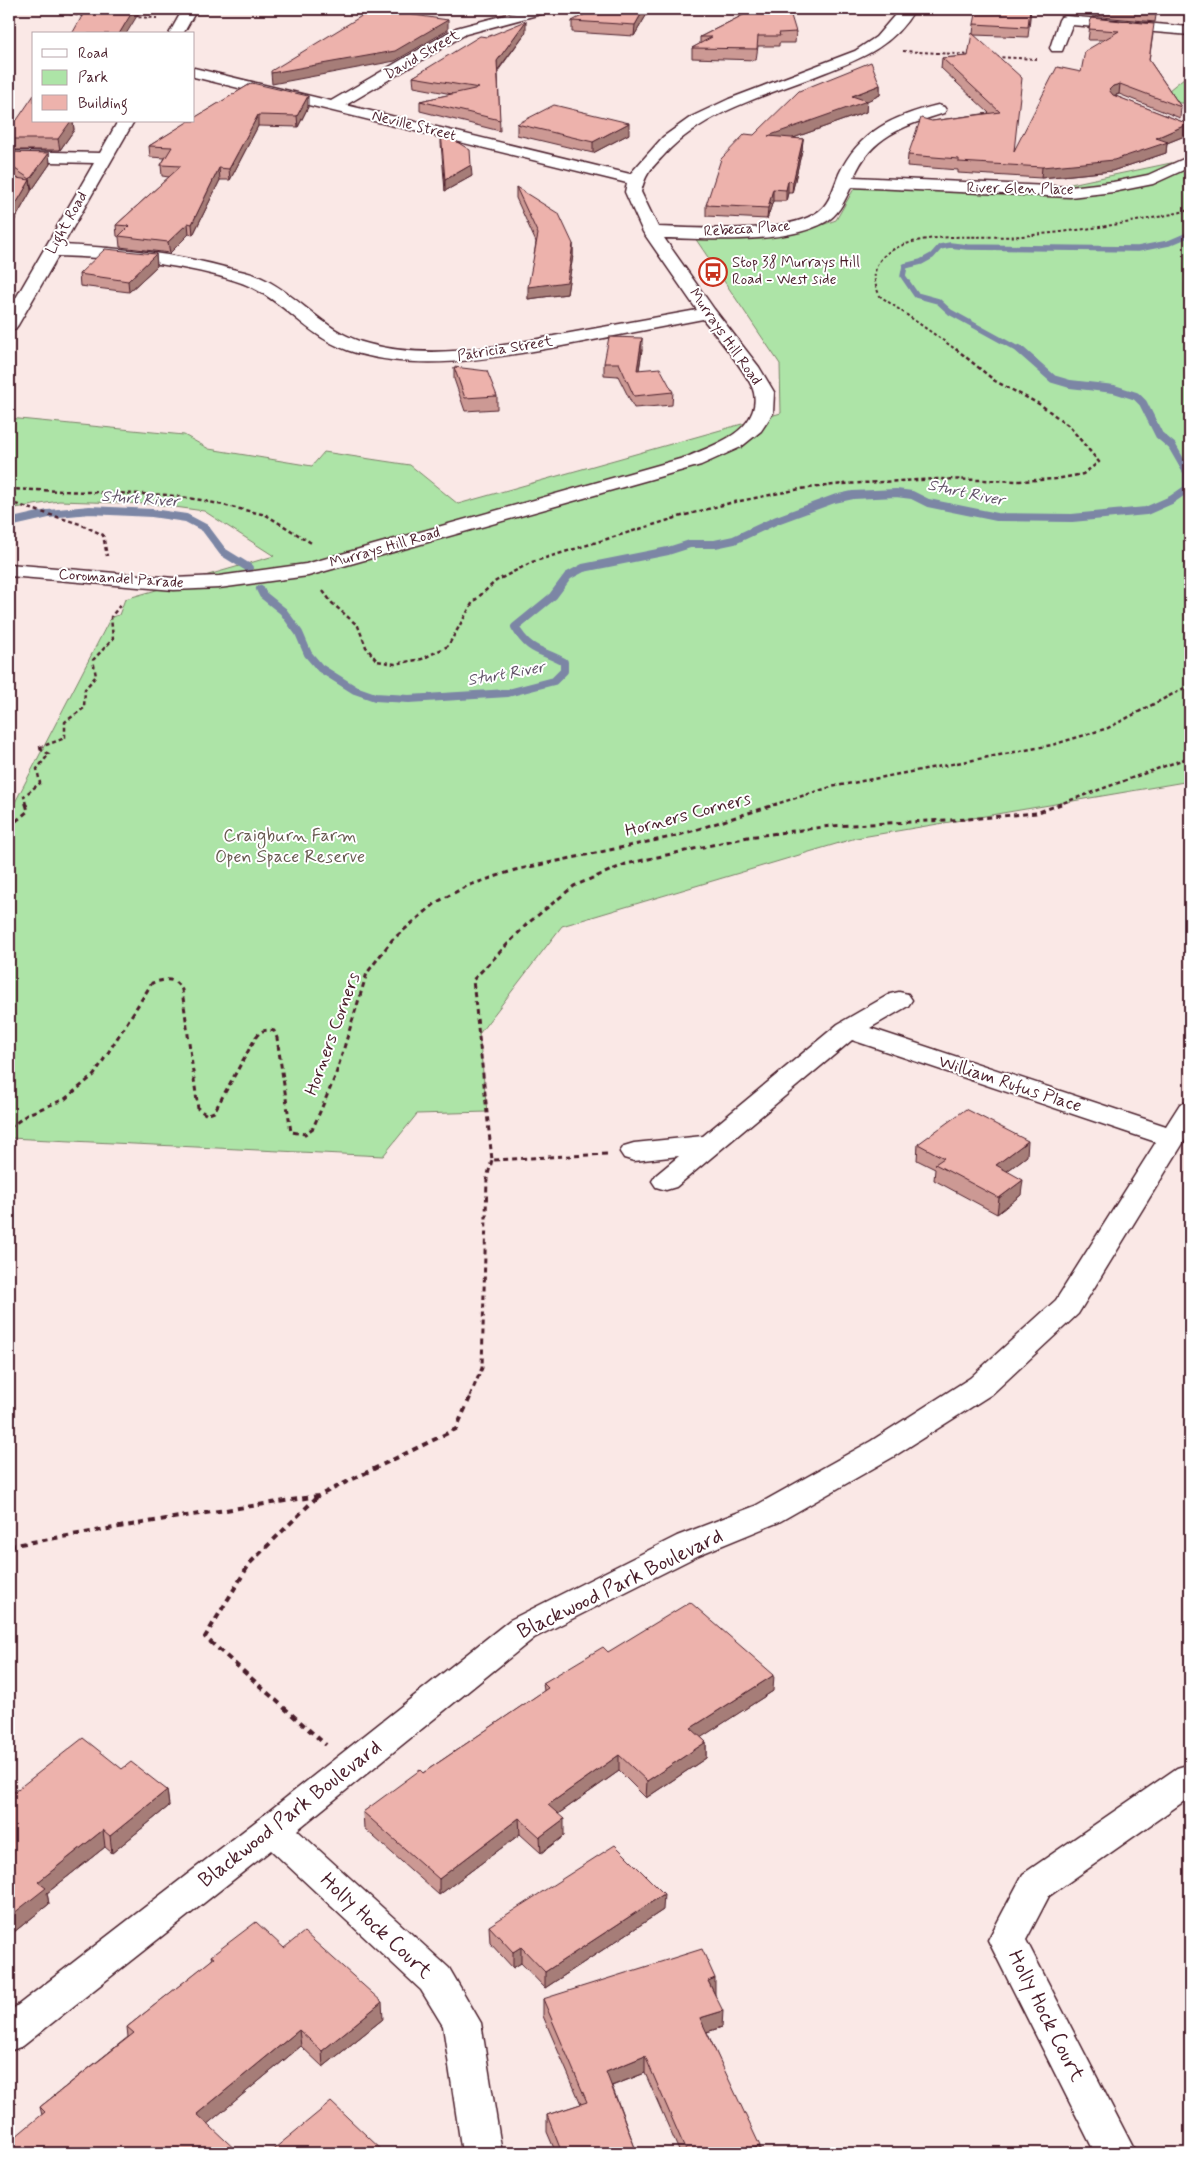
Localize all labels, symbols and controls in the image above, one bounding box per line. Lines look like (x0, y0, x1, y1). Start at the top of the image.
street label: David Street (381, 25, 463, 85)
legend (32, 32, 195, 122)
text: Road (78, 44, 108, 64)
text: Park (78, 68, 108, 88)
text: Building (78, 94, 128, 115)
street label: Neville Street (370, 106, 459, 146)
street label: River Glen Place (966, 178, 1074, 200)
street label: Light Road (42, 188, 93, 258)
street label: Rebecca Place (703, 216, 791, 242)
place label: Stop 38 Murrays Hill Road - West side (732, 253, 860, 290)
bus stop icon: Stop 38 Murrays Hill Road - West side (698, 257, 728, 287)
street label: Murrays Hill Road (684, 285, 766, 390)
street label: Patricia Street (456, 332, 554, 366)
water label: Sturt River (926, 475, 1009, 512)
water label: Sturt River (101, 486, 182, 512)
street label: Murrays Hill Road (327, 523, 443, 573)
street label: Coromandel Parade (58, 565, 184, 593)
water label: Sturt River (466, 657, 548, 691)
street label: Horners Corners (622, 787, 754, 843)
park label: Craigburn Farm Open Space Reserve (215, 824, 365, 869)
street label: Horners Corners (300, 969, 366, 1099)
street label: William Rufus Place (935, 1050, 1085, 1118)
street label: Blackwood Park Boulevard (513, 1522, 727, 1646)
street label: Blackwood Park Boulevard (193, 1734, 387, 1894)
street label: Holly Hock Court (314, 1867, 439, 1986)
street label: Holly Hock Court (1001, 1945, 1091, 2087)

